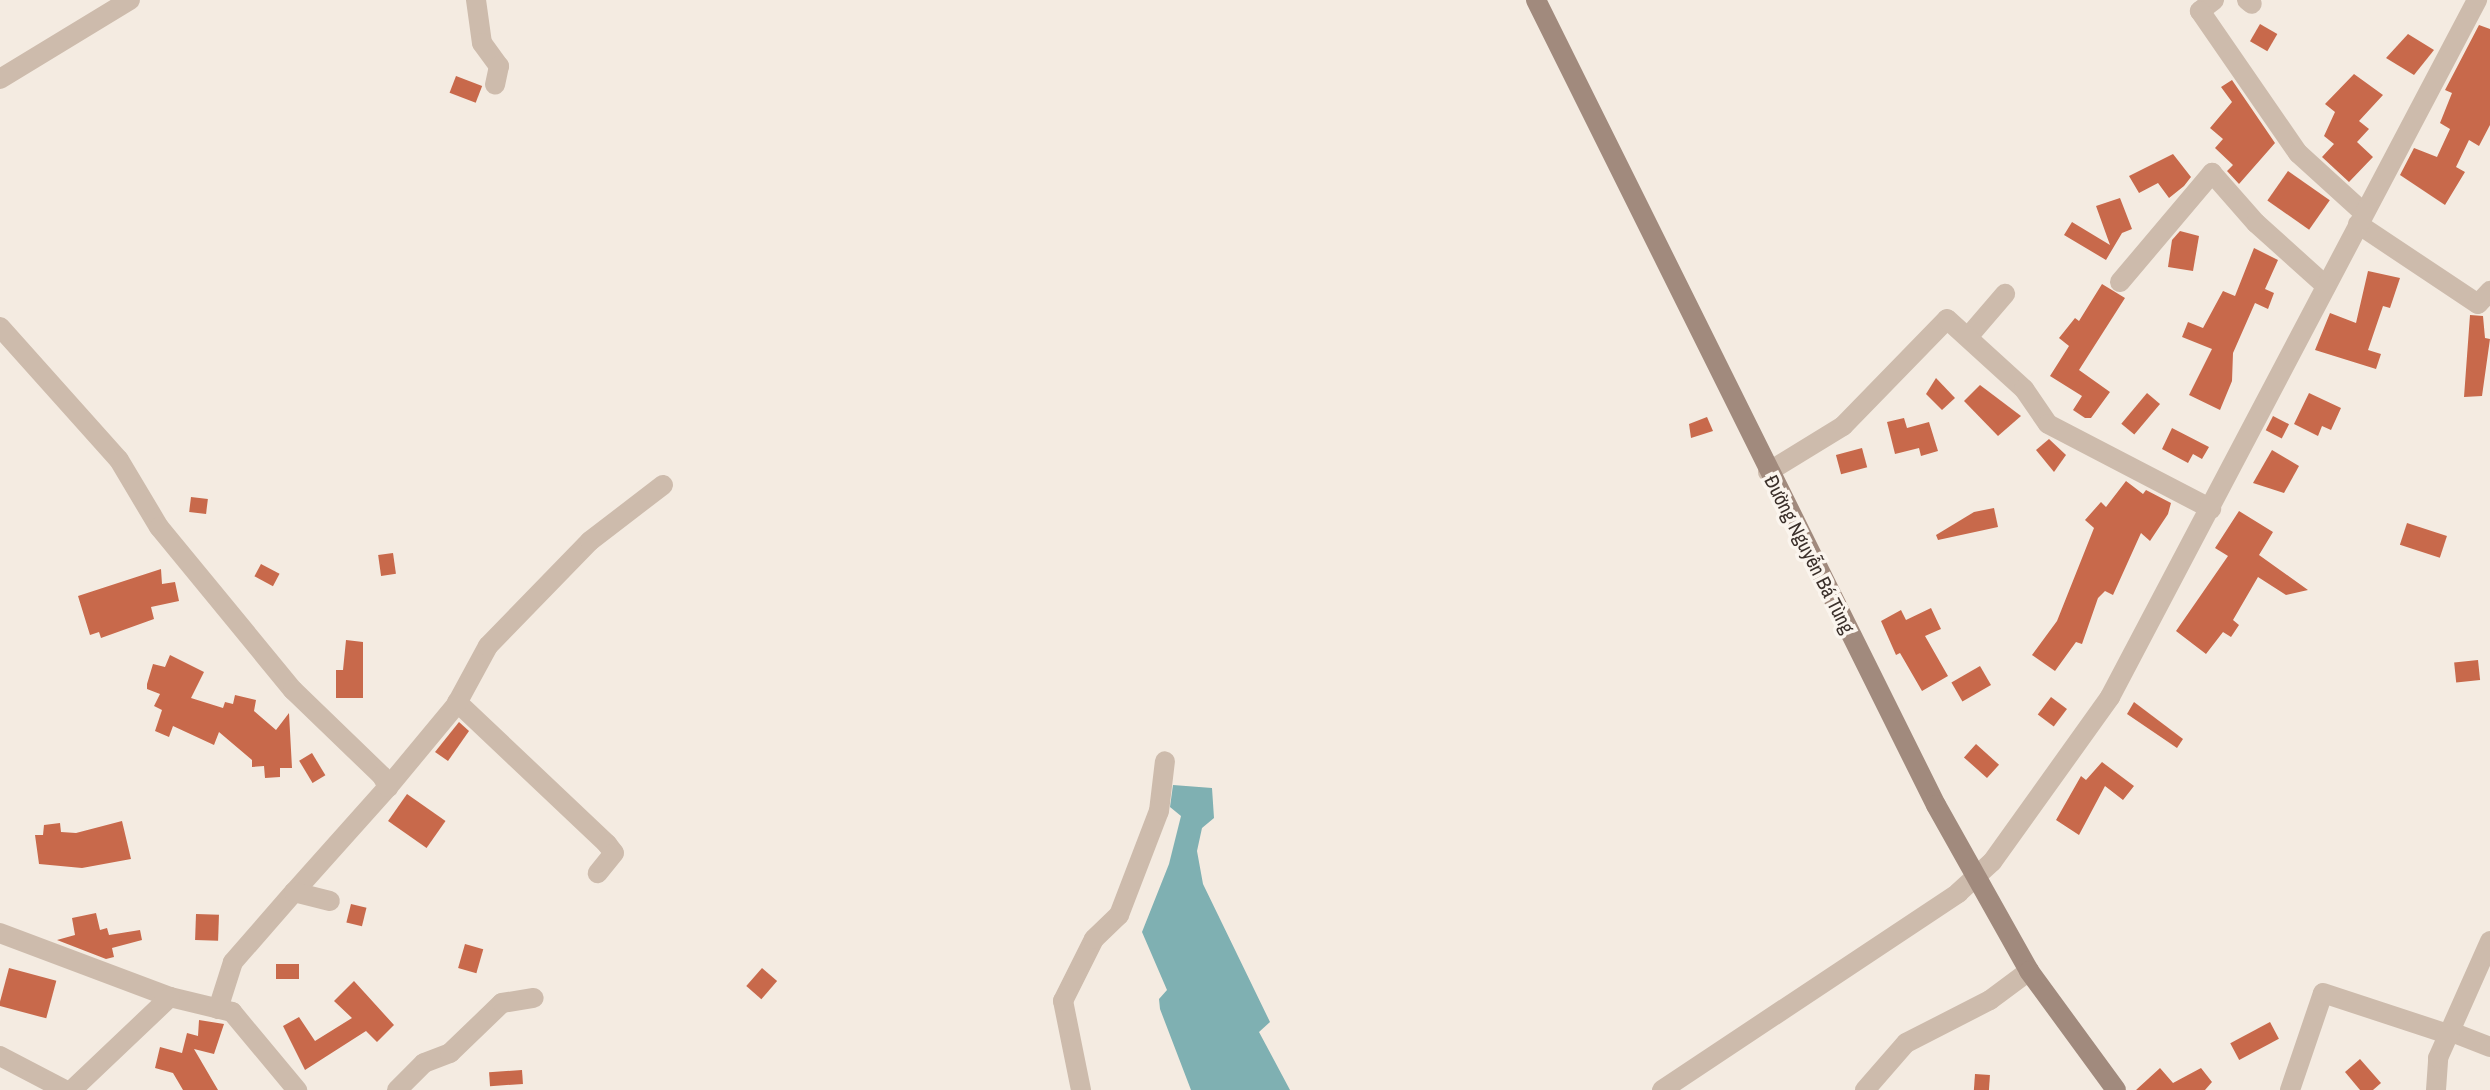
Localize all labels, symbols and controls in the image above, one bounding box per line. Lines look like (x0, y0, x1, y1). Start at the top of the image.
street label: Đường Nguyễn Bá Tùng (1760, 471, 1860, 637)

